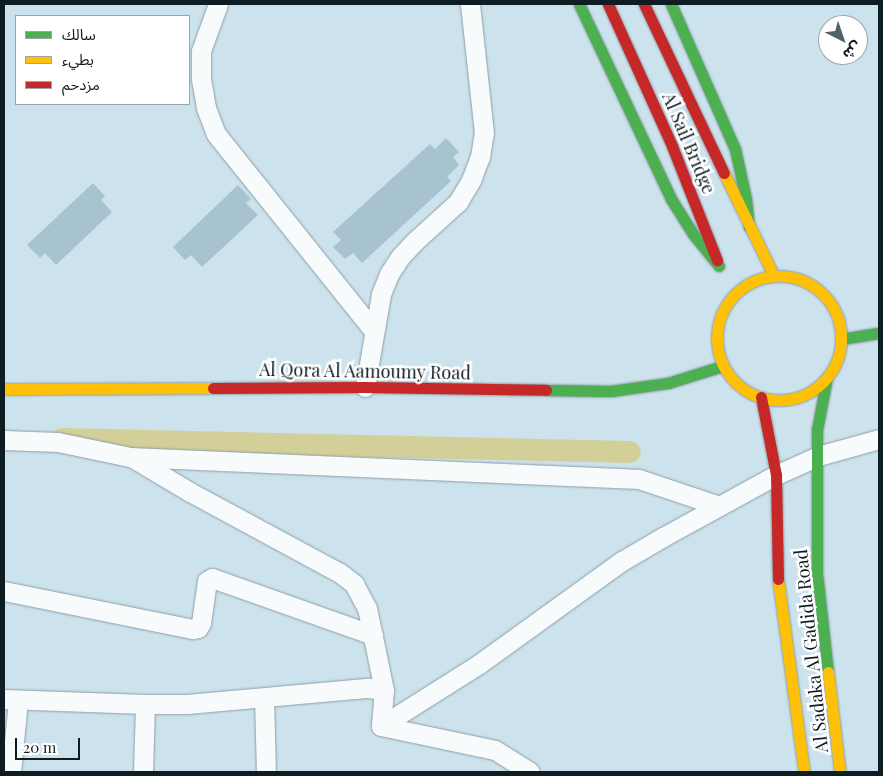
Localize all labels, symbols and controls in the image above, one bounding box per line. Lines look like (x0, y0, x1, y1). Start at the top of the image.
legend (15, 15, 190, 105)
north arrow (818, 15, 868, 65)
text: سالك (62, 24, 96, 44)
text: ش (839, 37, 866, 64)
text: بطيء (62, 49, 94, 69)
text: مزدحم (62, 74, 100, 94)
street label: Al Sail Bridge (658, 89, 720, 197)
street label: Al Qora Al Aamoumy Road (258, 358, 472, 384)
street label: Al Sadaka Al Gadida Road (790, 548, 832, 754)
scale bar (18, 728, 82, 760)
text: 20 m (23, 737, 56, 757)

